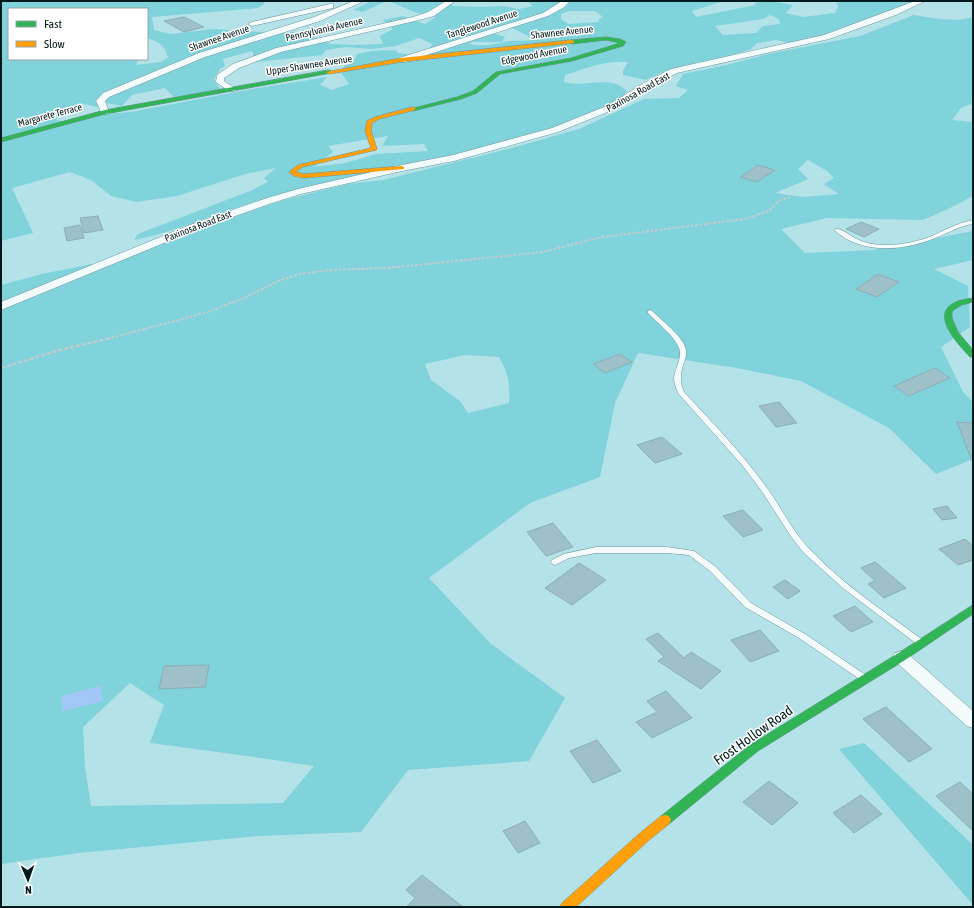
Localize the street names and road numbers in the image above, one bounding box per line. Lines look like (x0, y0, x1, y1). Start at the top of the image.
street label: Tanglewood Avenue (445, 7, 519, 41)
street label: Pennsylvania Avenue (284, 15, 364, 43)
street label: Shawnee Avenue (188, 22, 251, 53)
street label: Shawnee Avenue (530, 23, 594, 41)
street label: Edgewood Avenue (500, 43, 568, 67)
street label: Upper Shawnee Avenue (265, 53, 353, 77)
street label: Paxinosa Road East (604, 70, 672, 114)
street label: Margarete Terrace (17, 101, 84, 129)
street label: Paxinosa Road East (163, 208, 233, 244)
street label: Frost Hollow Road (711, 702, 795, 768)

